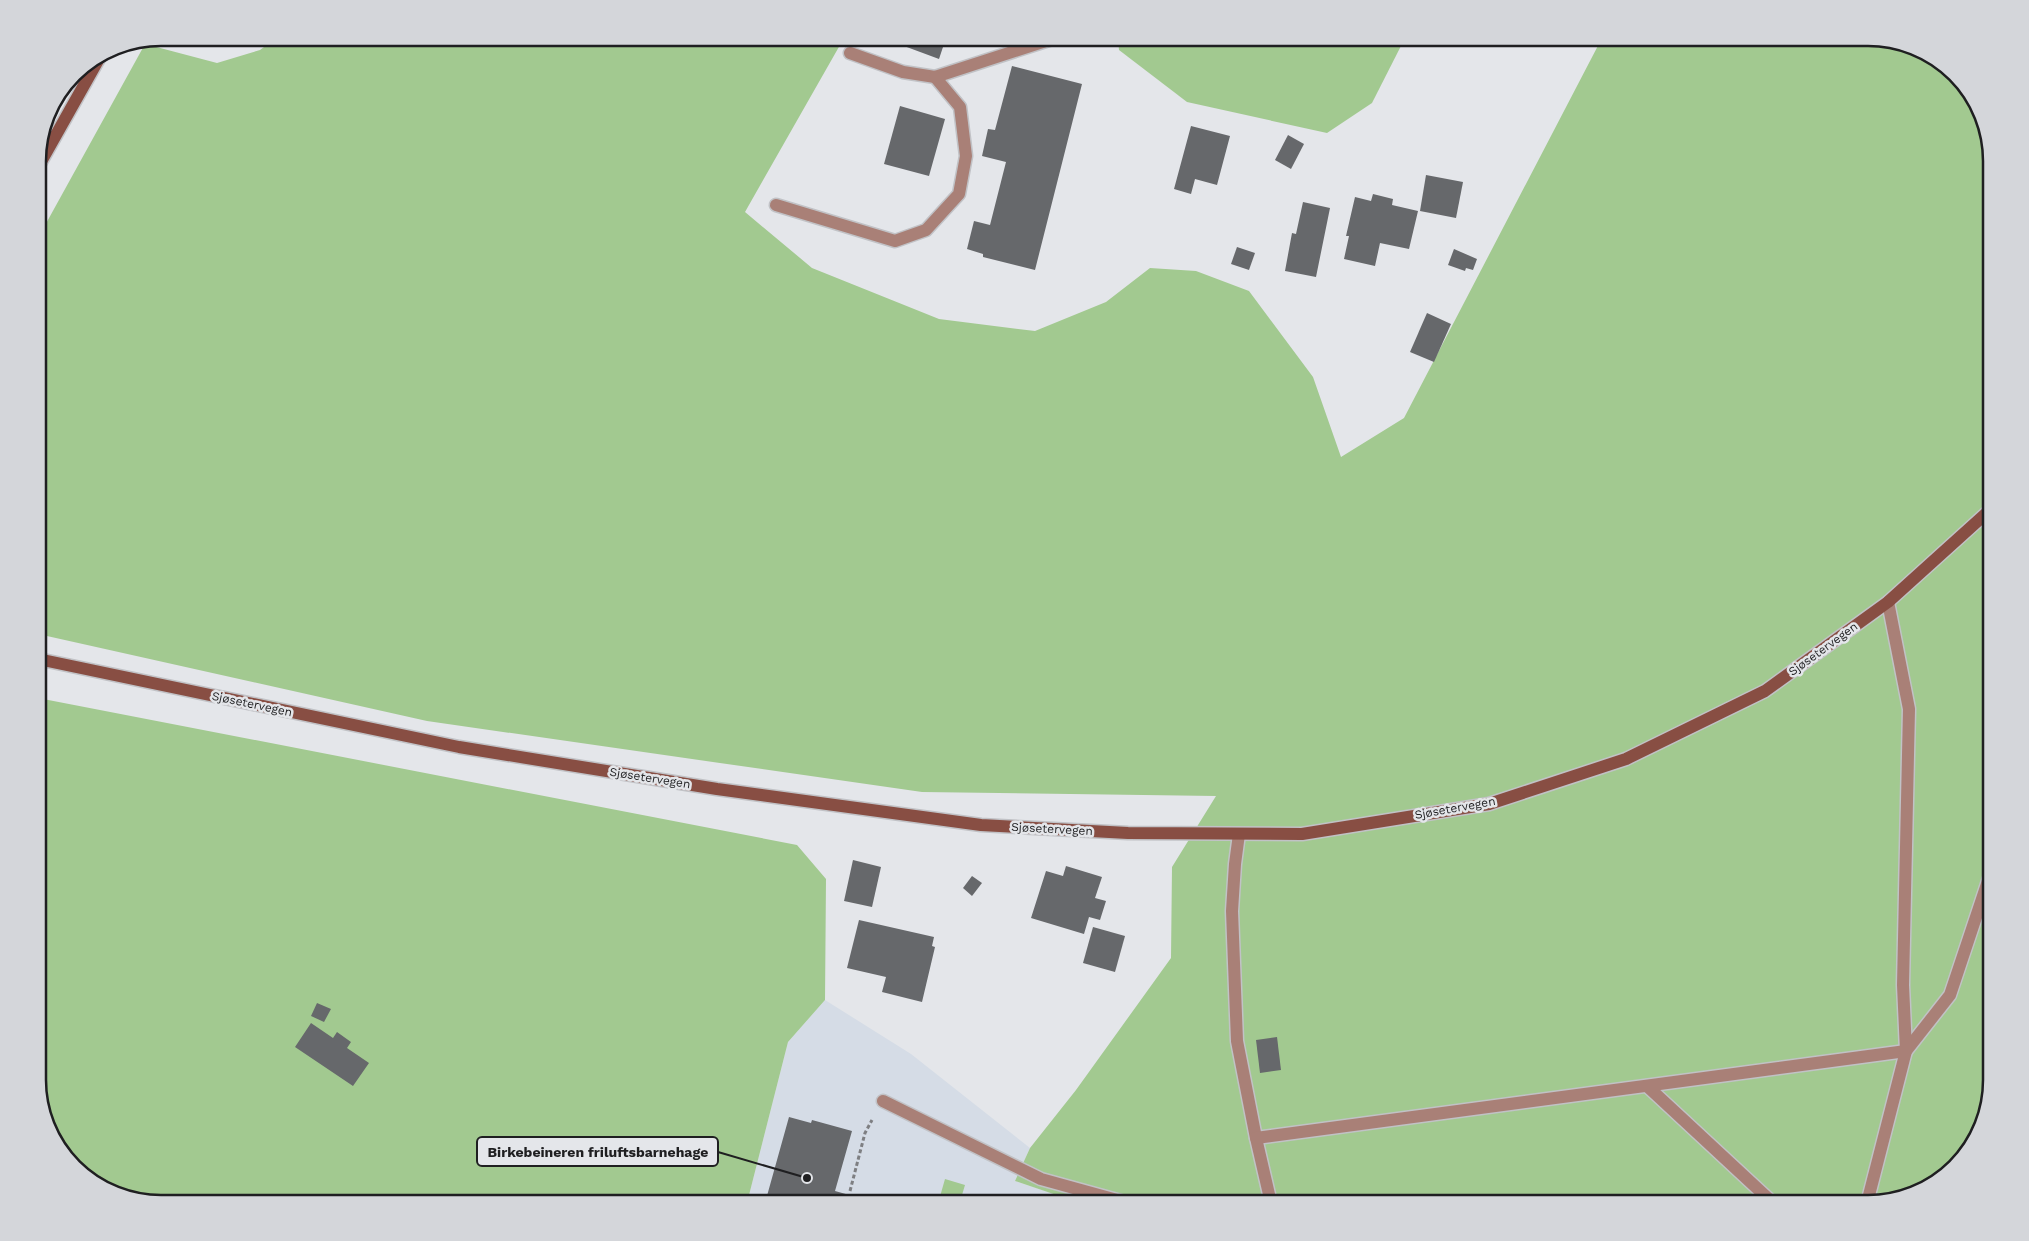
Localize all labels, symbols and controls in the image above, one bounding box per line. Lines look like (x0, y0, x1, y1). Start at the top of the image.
street label: Sjøsetervegen (1786, 619, 1860, 679)
street label: Sjøsetervegen (211, 689, 293, 719)
street label: Sjøsetervegen (608, 765, 692, 791)
street label: Sjøsetervegen (1413, 794, 1497, 822)
street label: Sjøsetervegen (1011, 820, 1093, 838)
callout: Birkebeineren friluftsbarnehage (477, 1137, 718, 1166)
text: Birkebeineren friluftsbarnehage (488, 1144, 708, 1160)

